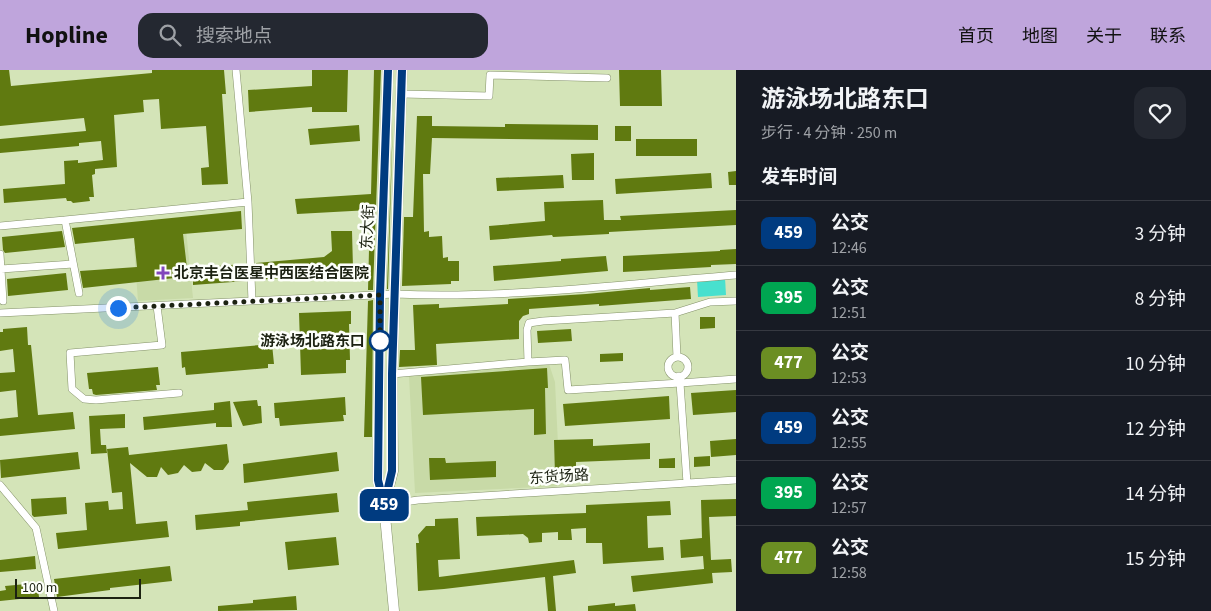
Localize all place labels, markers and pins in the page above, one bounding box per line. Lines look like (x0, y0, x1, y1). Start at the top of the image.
place label: 北京丰台医星中西医结合医院 (174, 263, 369, 284)
marker: 北京丰台医星中西医结合医院 (156, 266, 170, 280)
marker: 游泳场北路东口 (369, 330, 391, 352)
place label: 游泳场北路东口 (260, 331, 365, 352)

